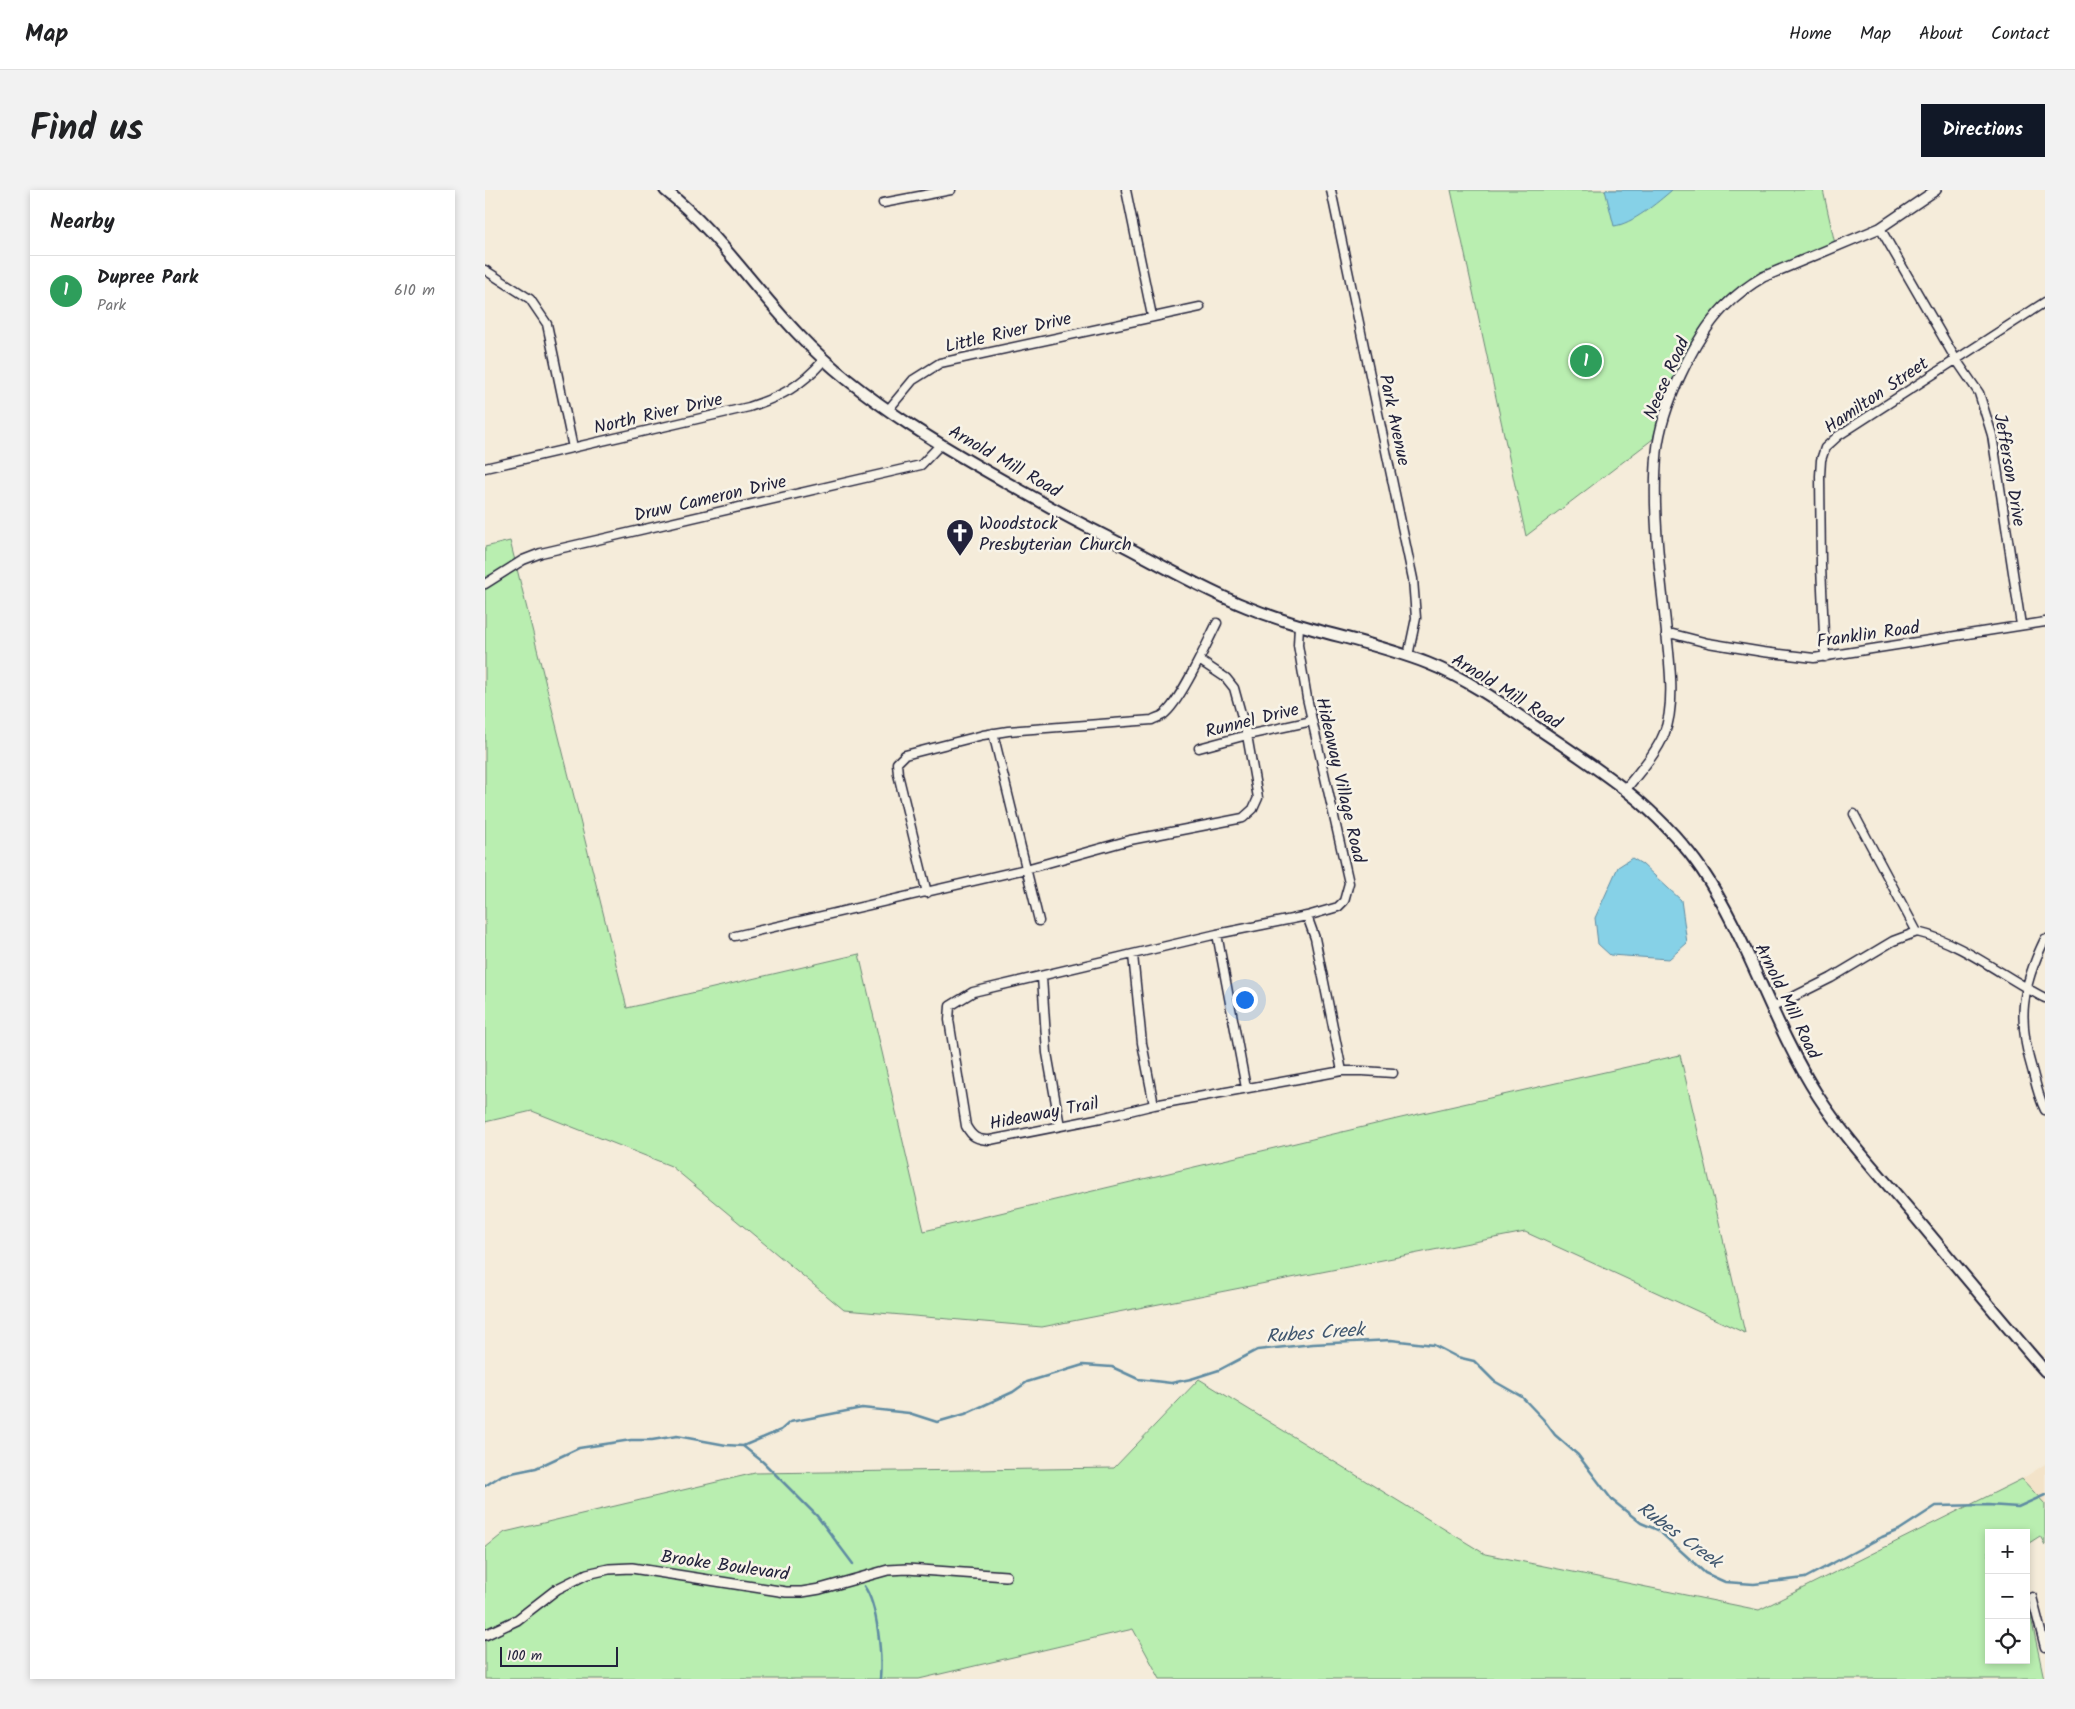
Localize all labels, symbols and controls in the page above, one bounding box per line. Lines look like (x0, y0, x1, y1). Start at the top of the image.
text: Map (25, 15, 68, 54)
text: Home (1789, 20, 1832, 49)
text: Map (1860, 20, 1891, 49)
text: About (1919, 20, 1963, 49)
text: Contact (1991, 20, 2050, 49)
text: Find us (30, 102, 143, 158)
button: Directions (1921, 104, 2045, 157)
text: Nearby (50, 206, 115, 239)
text: Dupree Park (97, 263, 198, 293)
text: 1 (64, 278, 68, 303)
text: 610 m (394, 278, 435, 303)
text: Park (97, 293, 126, 318)
street label: Little River Drive (942, 305, 1074, 362)
street label: Neese Road (1636, 332, 1699, 424)
pin: 1 (1570, 342, 1602, 380)
street label: Hamilton Street (1819, 350, 1936, 442)
street label: Park Avenue (1370, 372, 1417, 469)
street label: North River Drive (591, 386, 726, 443)
street label: Jefferson Drive (1984, 411, 2033, 529)
street label: Arnold Mill Road (942, 418, 1067, 507)
street label: Druw Cameron Drive (631, 468, 789, 531)
place label: Woodstock Presbyterian Church (979, 510, 1132, 560)
church icon: Woodstock Presbyterian Church (945, 518, 975, 557)
street label: Franklin Road (1815, 614, 1922, 657)
street label: Arnold Mill Road (1445, 647, 1568, 738)
street label: Hideaway Village Road (1306, 695, 1373, 867)
street label: Runnel Drive (1202, 696, 1302, 747)
street label: Arnold Mill Road (1746, 939, 1828, 1065)
your location (1232, 987, 1258, 1013)
street label: Hideaway Trail (987, 1090, 1102, 1139)
water label: Rubes Creek (1265, 1315, 1368, 1352)
water label: Rubes Creek (1630, 1495, 1730, 1578)
map controls (1985, 1529, 2030, 1664)
button: + (1985, 1529, 2030, 1574)
street label: Brooke Boulevard (659, 1543, 792, 1590)
button: − (1985, 1574, 2030, 1619)
button: locate (1985, 1619, 2030, 1664)
scale bar (500, 1644, 617, 1667)
text: 100 m (507, 1645, 542, 1667)

